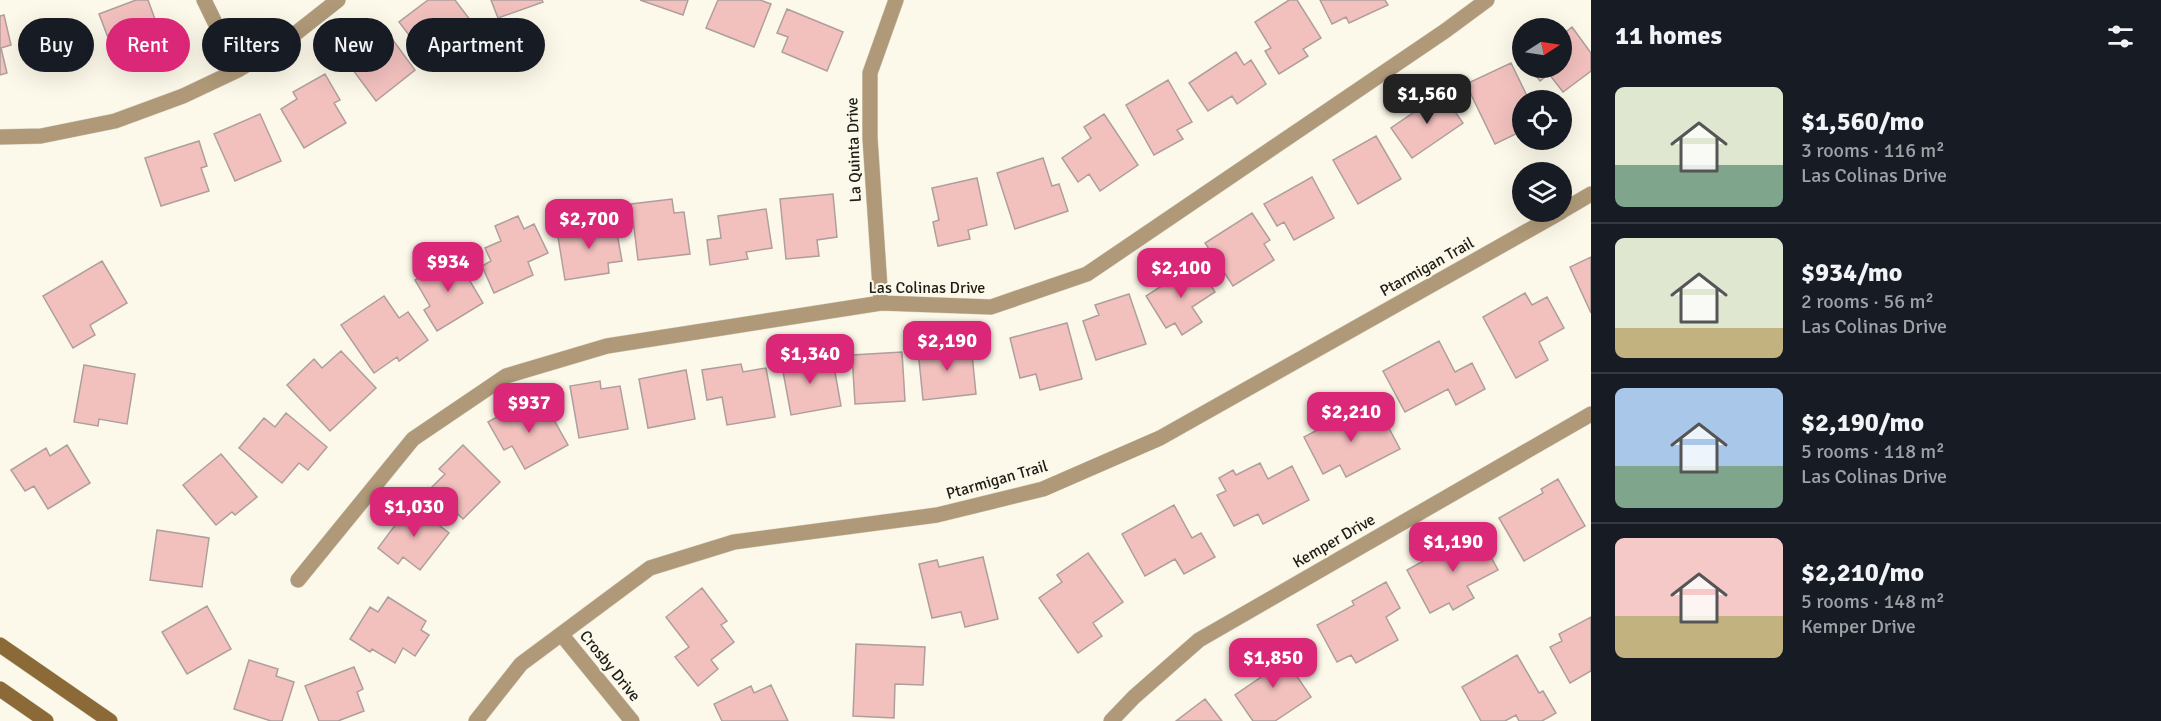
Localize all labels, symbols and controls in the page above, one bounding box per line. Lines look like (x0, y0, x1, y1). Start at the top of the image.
chip: Buy (18, 18, 94, 72)
chip: Rent (106, 18, 190, 72)
chip: Filters (202, 18, 301, 72)
chip: New (313, 18, 394, 72)
chip: Apartment (406, 18, 545, 72)
north arrow (1512, 18, 1572, 78)
map controls (1512, 18, 1572, 222)
text: 11 homes (1615, 20, 1722, 52)
icon: filters (2104, 20, 2137, 53)
pin: $1,560 (1378, 74, 1476, 125)
text: $1,560 (1397, 81, 1457, 106)
button: locate (1512, 90, 1572, 150)
street label: La Quinta Drive (842, 97, 866, 203)
text: $1,560/mo (1801, 106, 1924, 138)
icon: home (1663, 111, 1735, 183)
text: 3 rooms · 116 m² (1801, 138, 1945, 163)
button: layers (1512, 162, 1572, 222)
text: Las Colinas Drive (1801, 163, 1947, 188)
pin: $2,700 (540, 199, 638, 250)
text: $2,700 (559, 206, 619, 231)
street label: Ptarmigan Trail (1376, 233, 1478, 301)
pin: $934 (412, 242, 484, 293)
pin: $2,100 (1132, 248, 1230, 299)
text: $934 (426, 249, 470, 274)
text: $2,100 (1151, 255, 1211, 280)
text: $934/mo (1801, 257, 1902, 289)
icon: home (1663, 262, 1735, 334)
street label: Las Colinas Drive (869, 278, 985, 298)
text: 2 rooms · 56 m² (1801, 289, 1934, 314)
text: Las Colinas Drive (1801, 314, 1947, 339)
pin: $2,190 (898, 321, 996, 372)
text: $2,190 (917, 328, 977, 353)
pin: $1,340 (761, 334, 859, 385)
text: $1,340 (780, 341, 840, 366)
pin: $937 (493, 383, 565, 434)
text: $937 (507, 390, 551, 415)
pin: $2,210 (1302, 392, 1400, 443)
text: $2,210 (1321, 399, 1381, 424)
text: $2,190/mo (1801, 407, 1924, 439)
icon: home (1663, 412, 1735, 484)
text: 5 rooms · 118 m² (1801, 439, 1945, 464)
street label: Ptarmigan Trail (944, 456, 1050, 504)
text: Las Colinas Drive (1801, 464, 1947, 489)
pin: $1,030 (365, 487, 463, 538)
text: $1,030 (384, 494, 444, 519)
street label: Kemper Drive (1289, 509, 1379, 573)
pin: $1,190 (1404, 522, 1502, 573)
text: $1,190 (1423, 529, 1483, 554)
text: $2,210/mo (1801, 557, 1924, 589)
icon: home (1663, 562, 1735, 634)
text: 5 rooms · 148 m² (1801, 589, 1945, 614)
text: Kemper Drive (1801, 614, 1916, 639)
street label: Crosby Drive (575, 626, 645, 706)
pin: $1,850 (1224, 638, 1322, 689)
text: $1,850 (1243, 645, 1303, 670)

